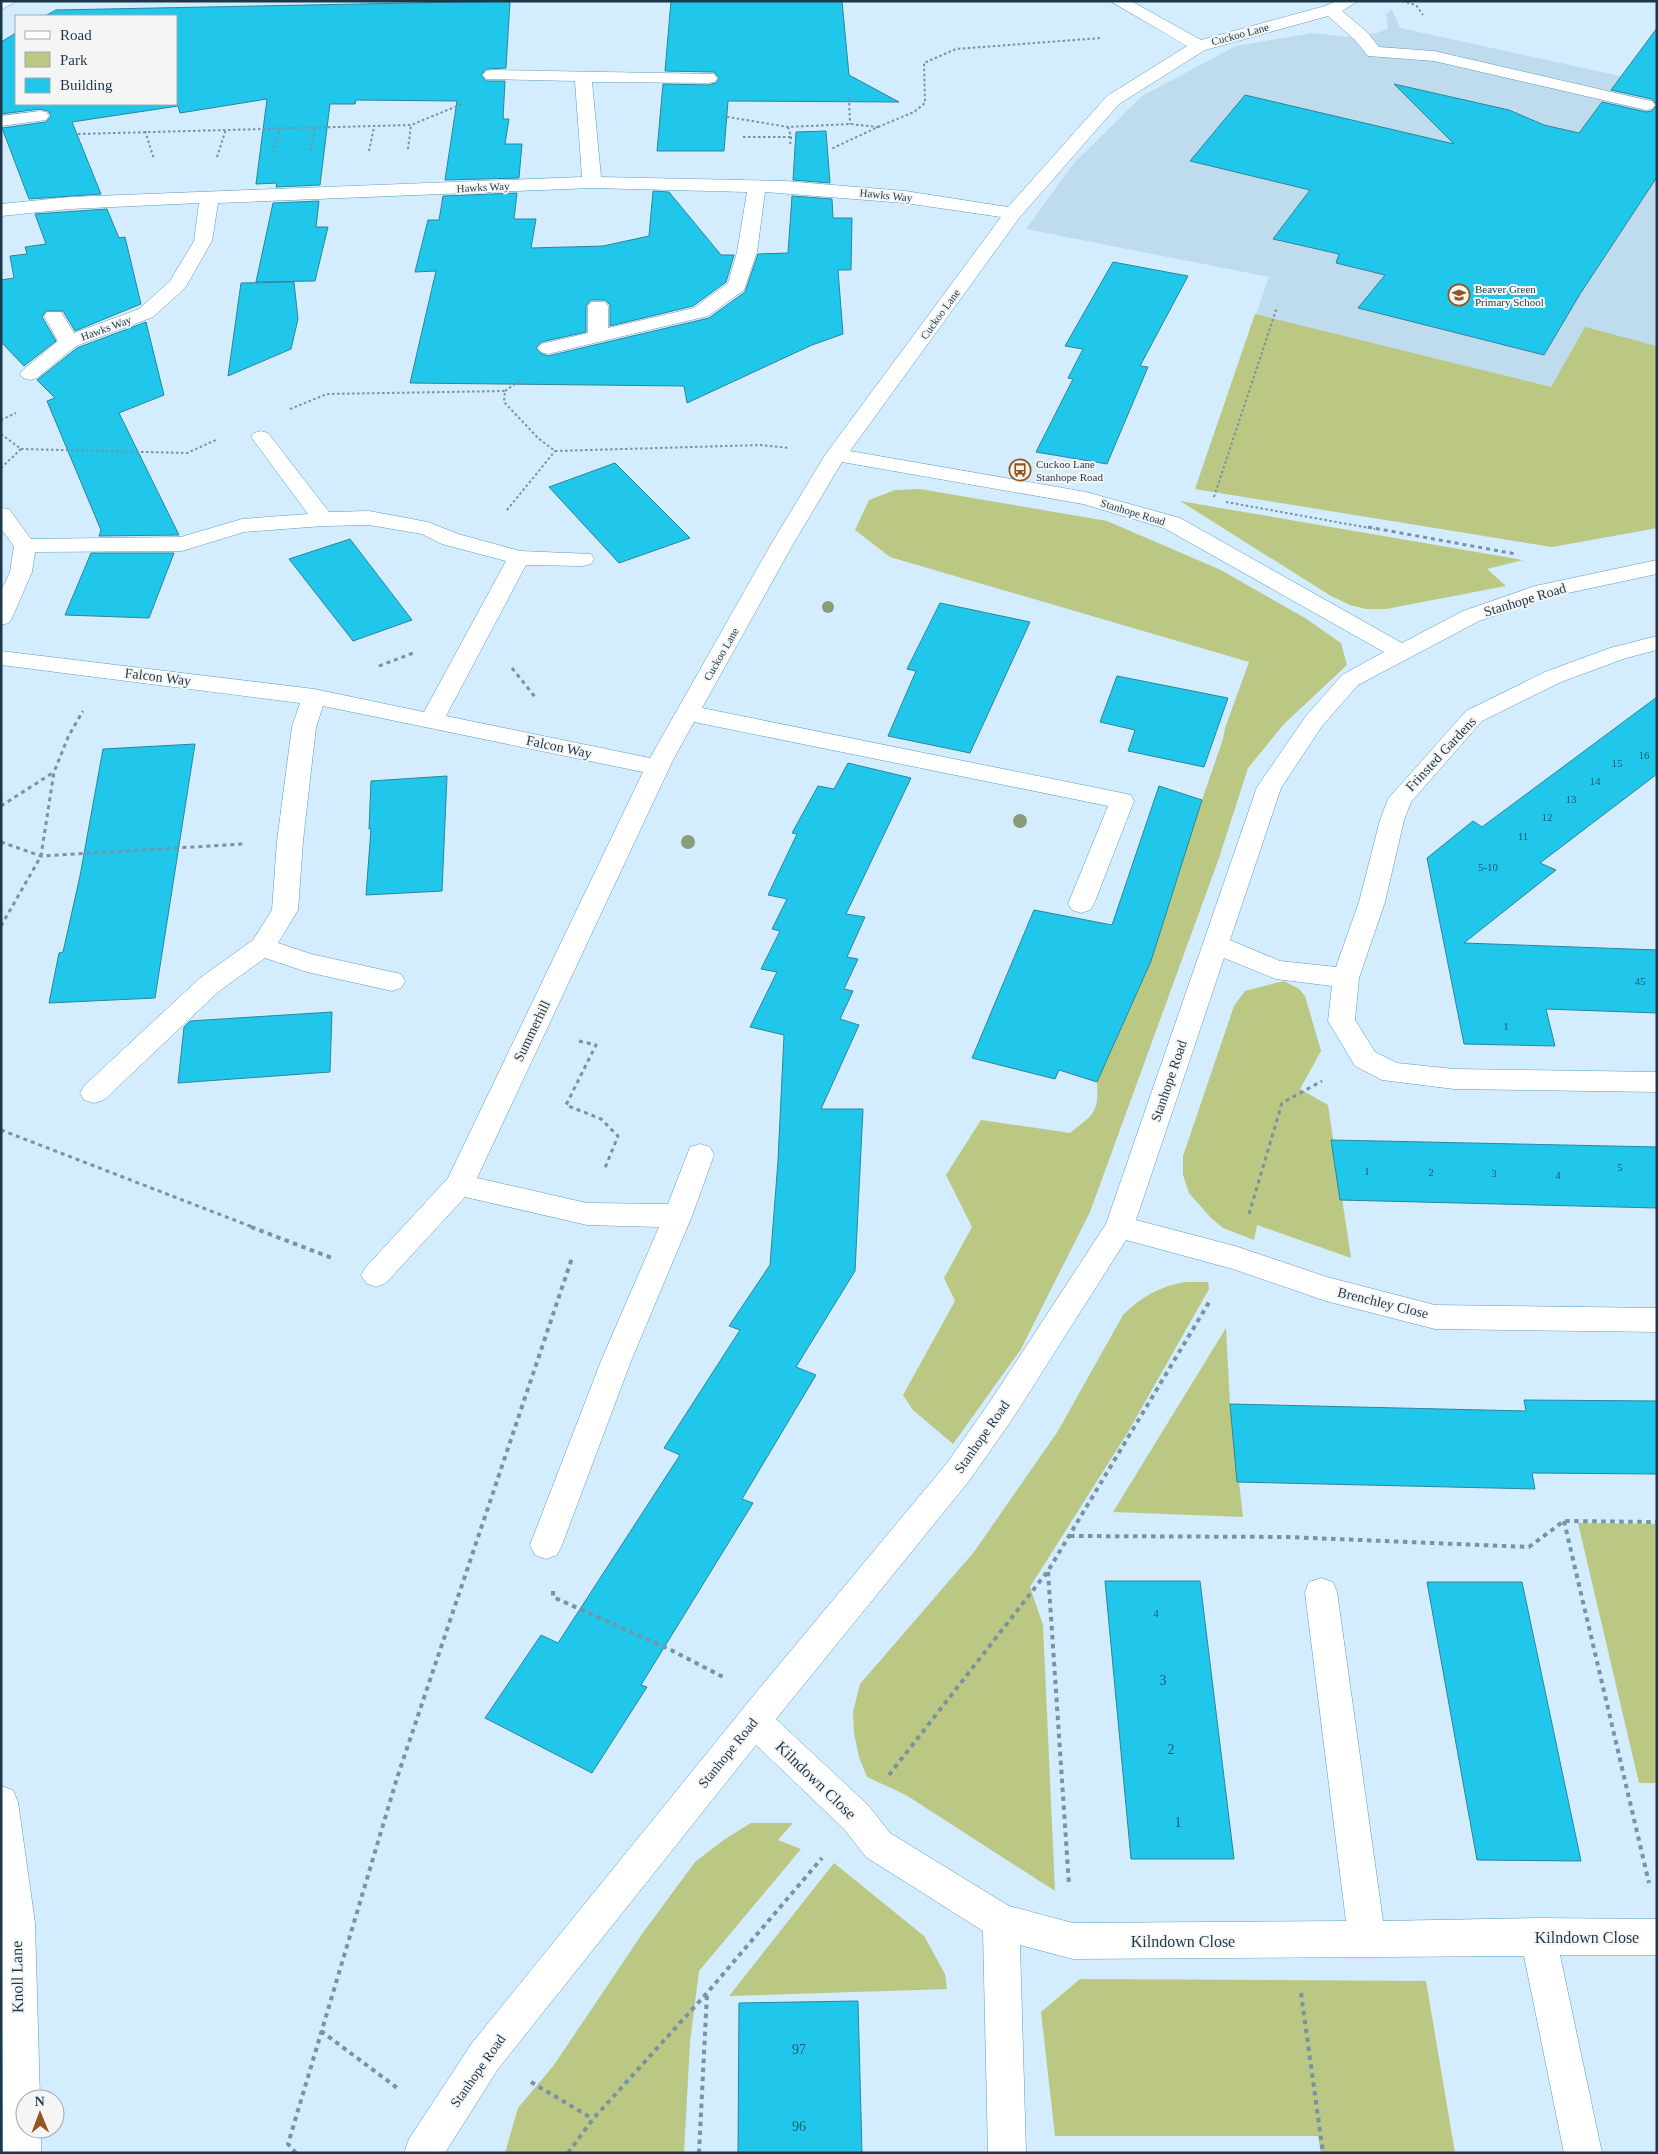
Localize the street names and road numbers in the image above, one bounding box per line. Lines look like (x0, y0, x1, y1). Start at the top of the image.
street label: Cuckoo Lane (1210, 21, 1270, 47)
street label: Hawks Way (456, 180, 510, 194)
street label: Hawks Way (859, 186, 913, 204)
street label: Cuckoo Lane (918, 287, 962, 341)
street label: Hawks Way (79, 313, 133, 343)
street label: Stanhope Road (1099, 496, 1167, 528)
street label: Stanhope Road (1482, 580, 1568, 620)
street label: Cuckoo Lane (701, 625, 741, 683)
street label: Falcon Way (124, 665, 192, 689)
street label: Frinsted Gardens (1403, 714, 1479, 794)
street label: Falcon Way (525, 733, 593, 761)
street label: Summerhill (511, 998, 553, 1064)
street label: Stanhope Road (1148, 1038, 1190, 1124)
street label: Brenchley Close (1336, 1284, 1430, 1322)
street label: Stanhope Road (951, 1398, 1013, 1476)
street label: Stanhope Road (695, 1715, 761, 1791)
street label: Kilndown Close (773, 1738, 859, 1822)
street label: Kilndown Close (1535, 1929, 1639, 1946)
street label: Kilndown Close (1131, 1933, 1235, 1950)
street label: Knoll Lane (8, 1941, 26, 2013)
street label: Stanhope Road (447, 2032, 509, 2110)

